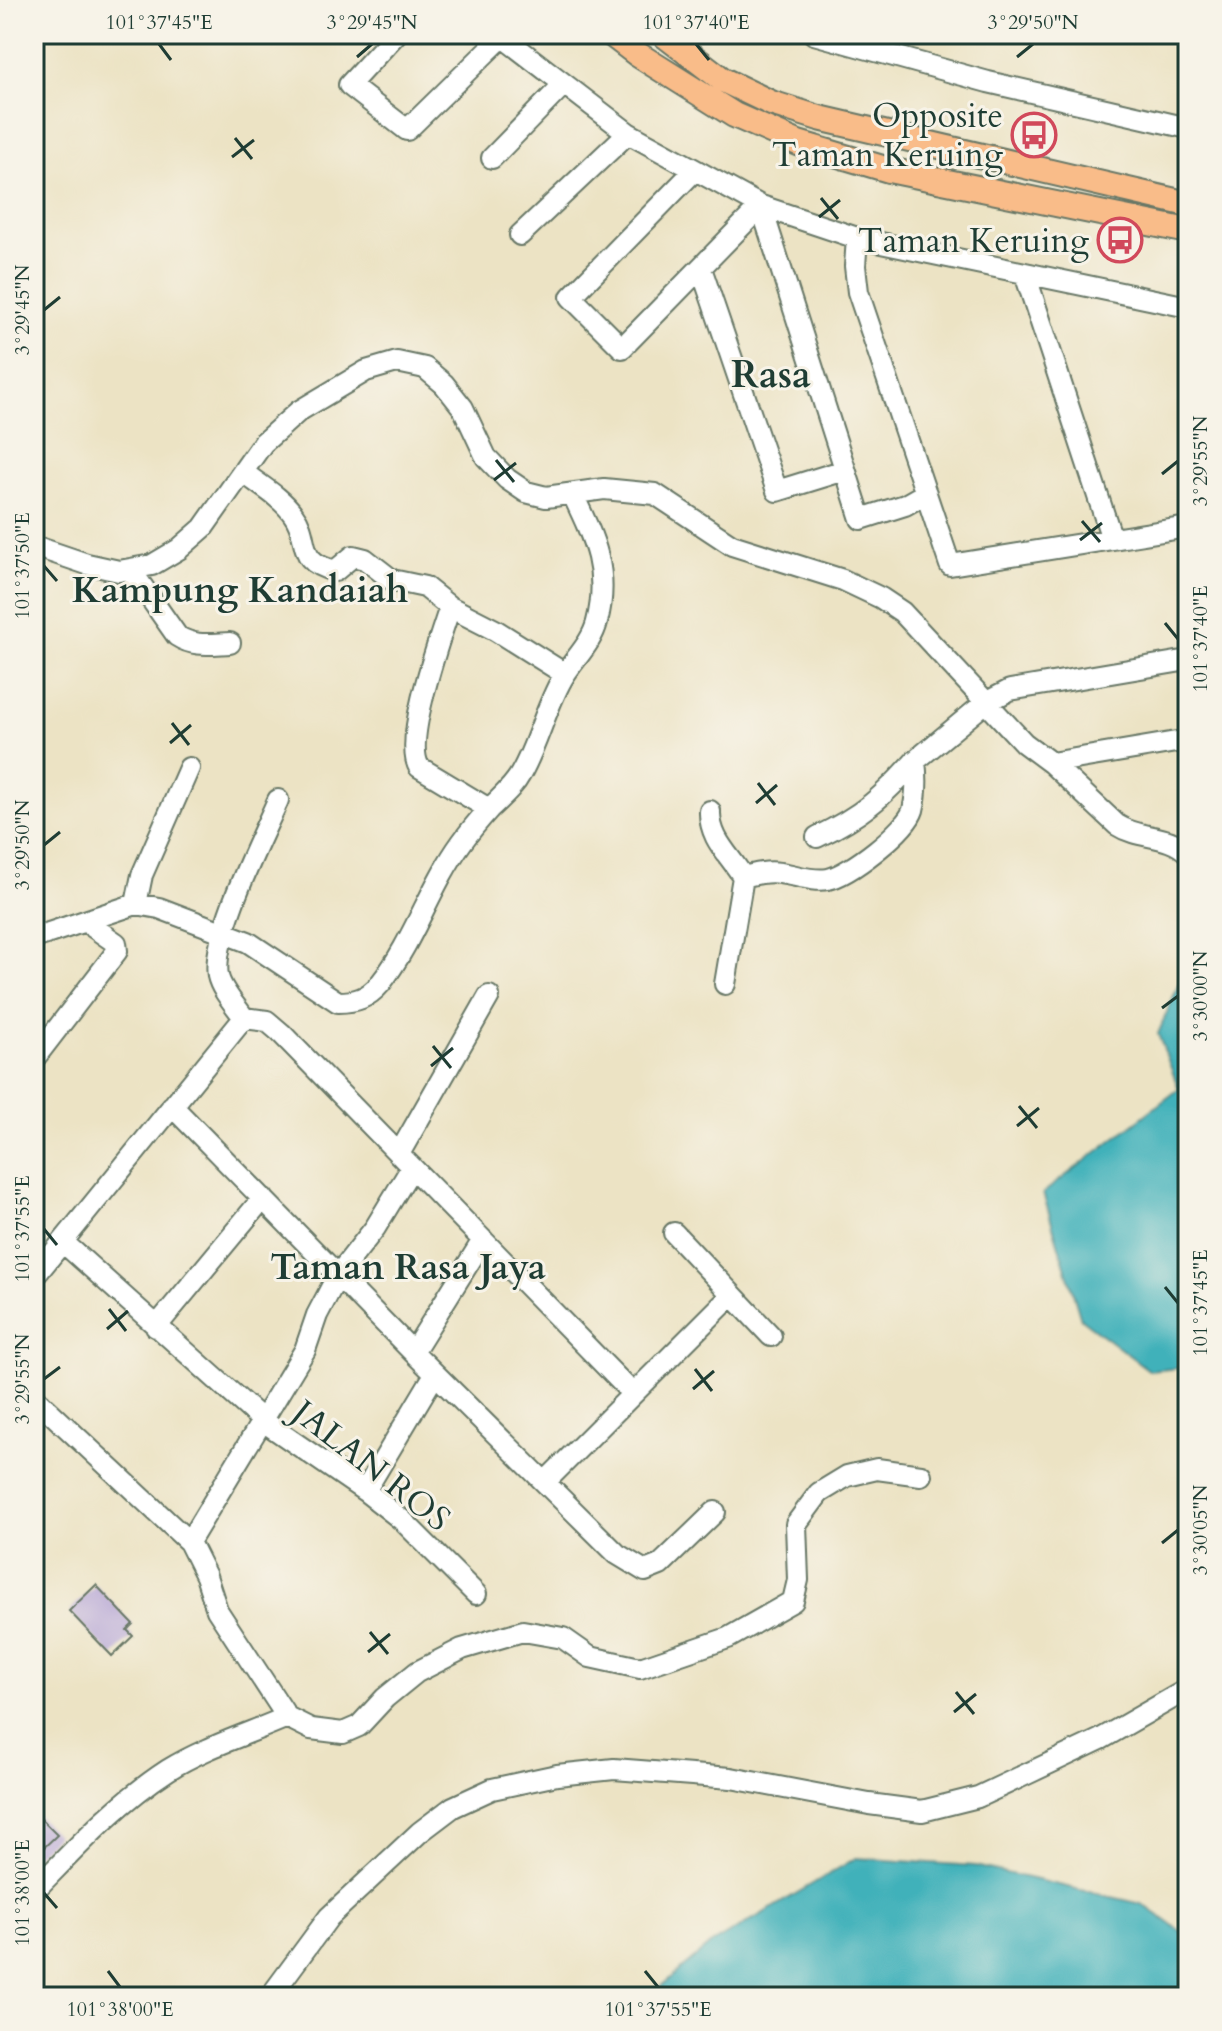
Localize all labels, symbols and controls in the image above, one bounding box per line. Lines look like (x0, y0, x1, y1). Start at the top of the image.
text: 101°37'45"E (106, 9, 212, 36)
text: 3°29'45"N (326, 9, 418, 36)
text: 101°37'40"E (643, 9, 749, 36)
text: 3°29'50"N (987, 9, 1079, 36)
place label: Opposite Taman Keruing (772, 93, 1003, 178)
bus stop icon: Opposite Taman Keruing (1010, 111, 1058, 159)
bus stop icon: Taman Keruing (1096, 216, 1144, 264)
place label: Taman Keruing (858, 218, 1089, 264)
text: 3°29'45"N (9, 264, 36, 356)
district label: Rasa (731, 349, 811, 401)
text: 3°29'55"N (1187, 415, 1214, 507)
text: 101°37'50"E (9, 513, 36, 619)
district label: Kampung Kandaiah (72, 566, 408, 615)
text: 101°37'40"E (1187, 586, 1214, 692)
text: 3°29'50"N (9, 799, 36, 891)
text: 3°30'00"N (1187, 950, 1214, 1042)
text: 101°37'55"E (9, 1176, 36, 1282)
district label: Taman Rasa Jaya (270, 1243, 546, 1292)
text: 101°37'45"E (1187, 1250, 1214, 1356)
text: 3°29'55"N (9, 1333, 36, 1425)
street label: JALAN ROS (279, 1387, 460, 1542)
text: 3°30'05"N (1187, 1484, 1214, 1576)
text: 101°38'00"E (9, 1840, 36, 1946)
text: 101°38'00"E (67, 1996, 173, 2023)
text: 101°37'55"E (605, 1996, 711, 2023)

